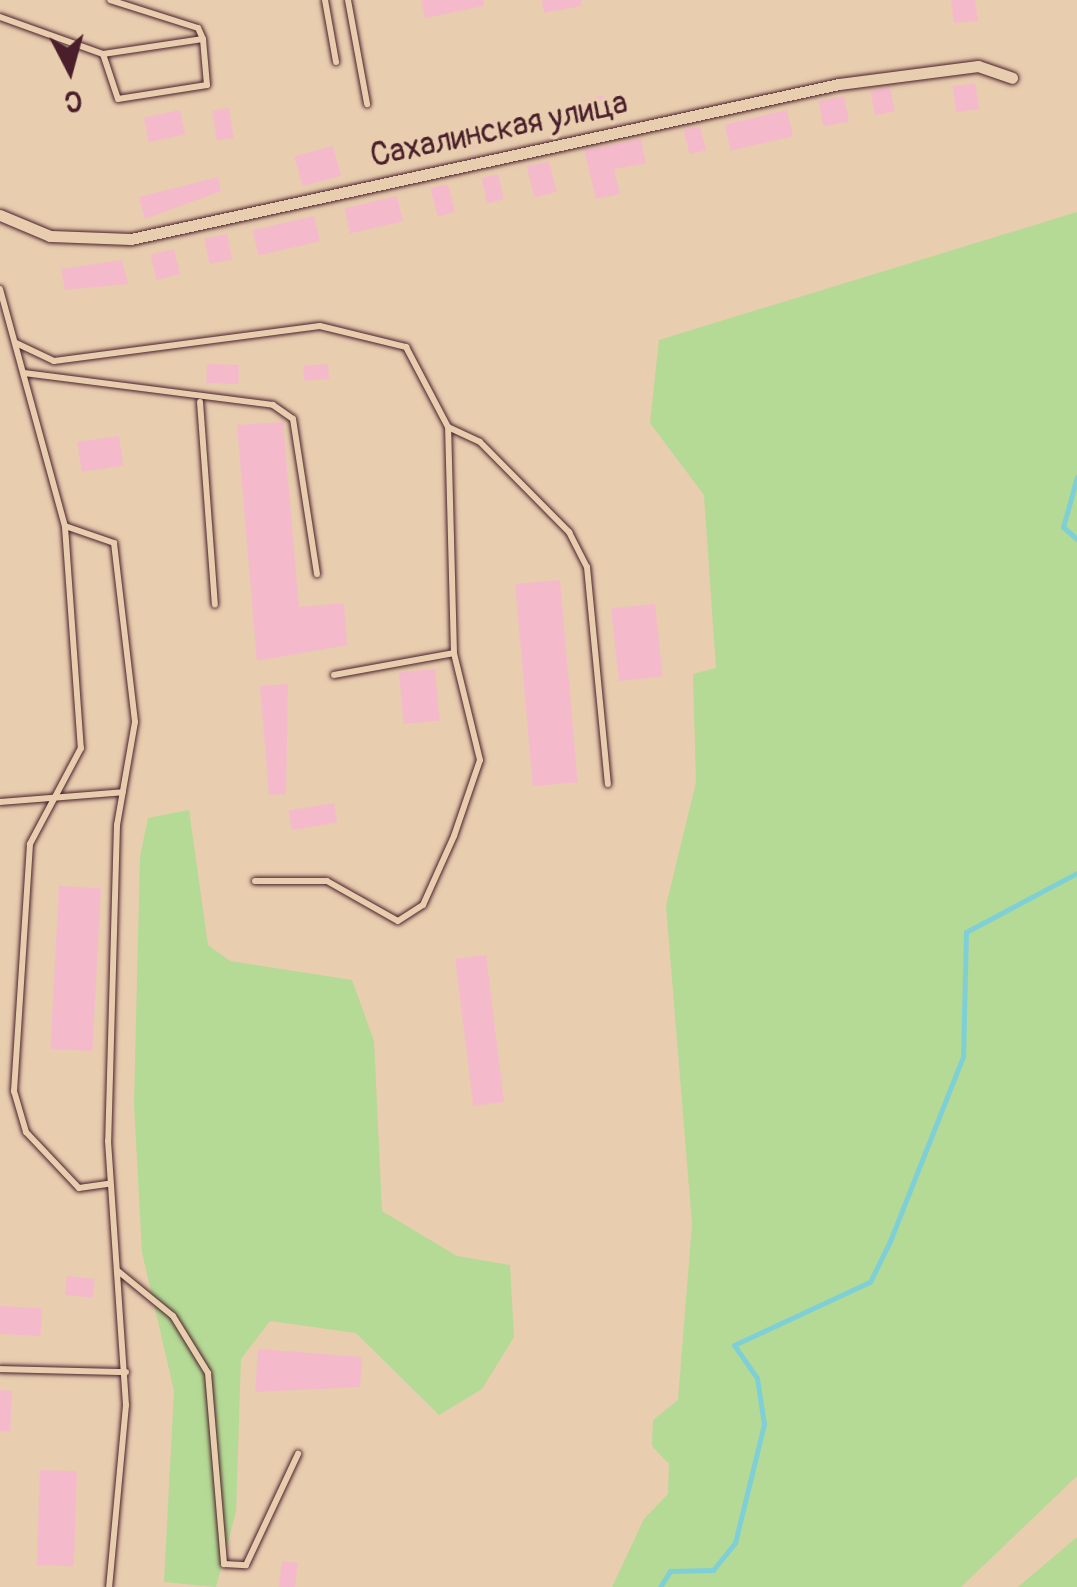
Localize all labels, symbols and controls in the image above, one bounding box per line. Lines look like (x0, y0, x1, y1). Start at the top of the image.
north arrow (20, 20, 120, 120)
text: С (63, 82, 84, 119)
street label: Сахалинская улица (367, 84, 631, 176)

